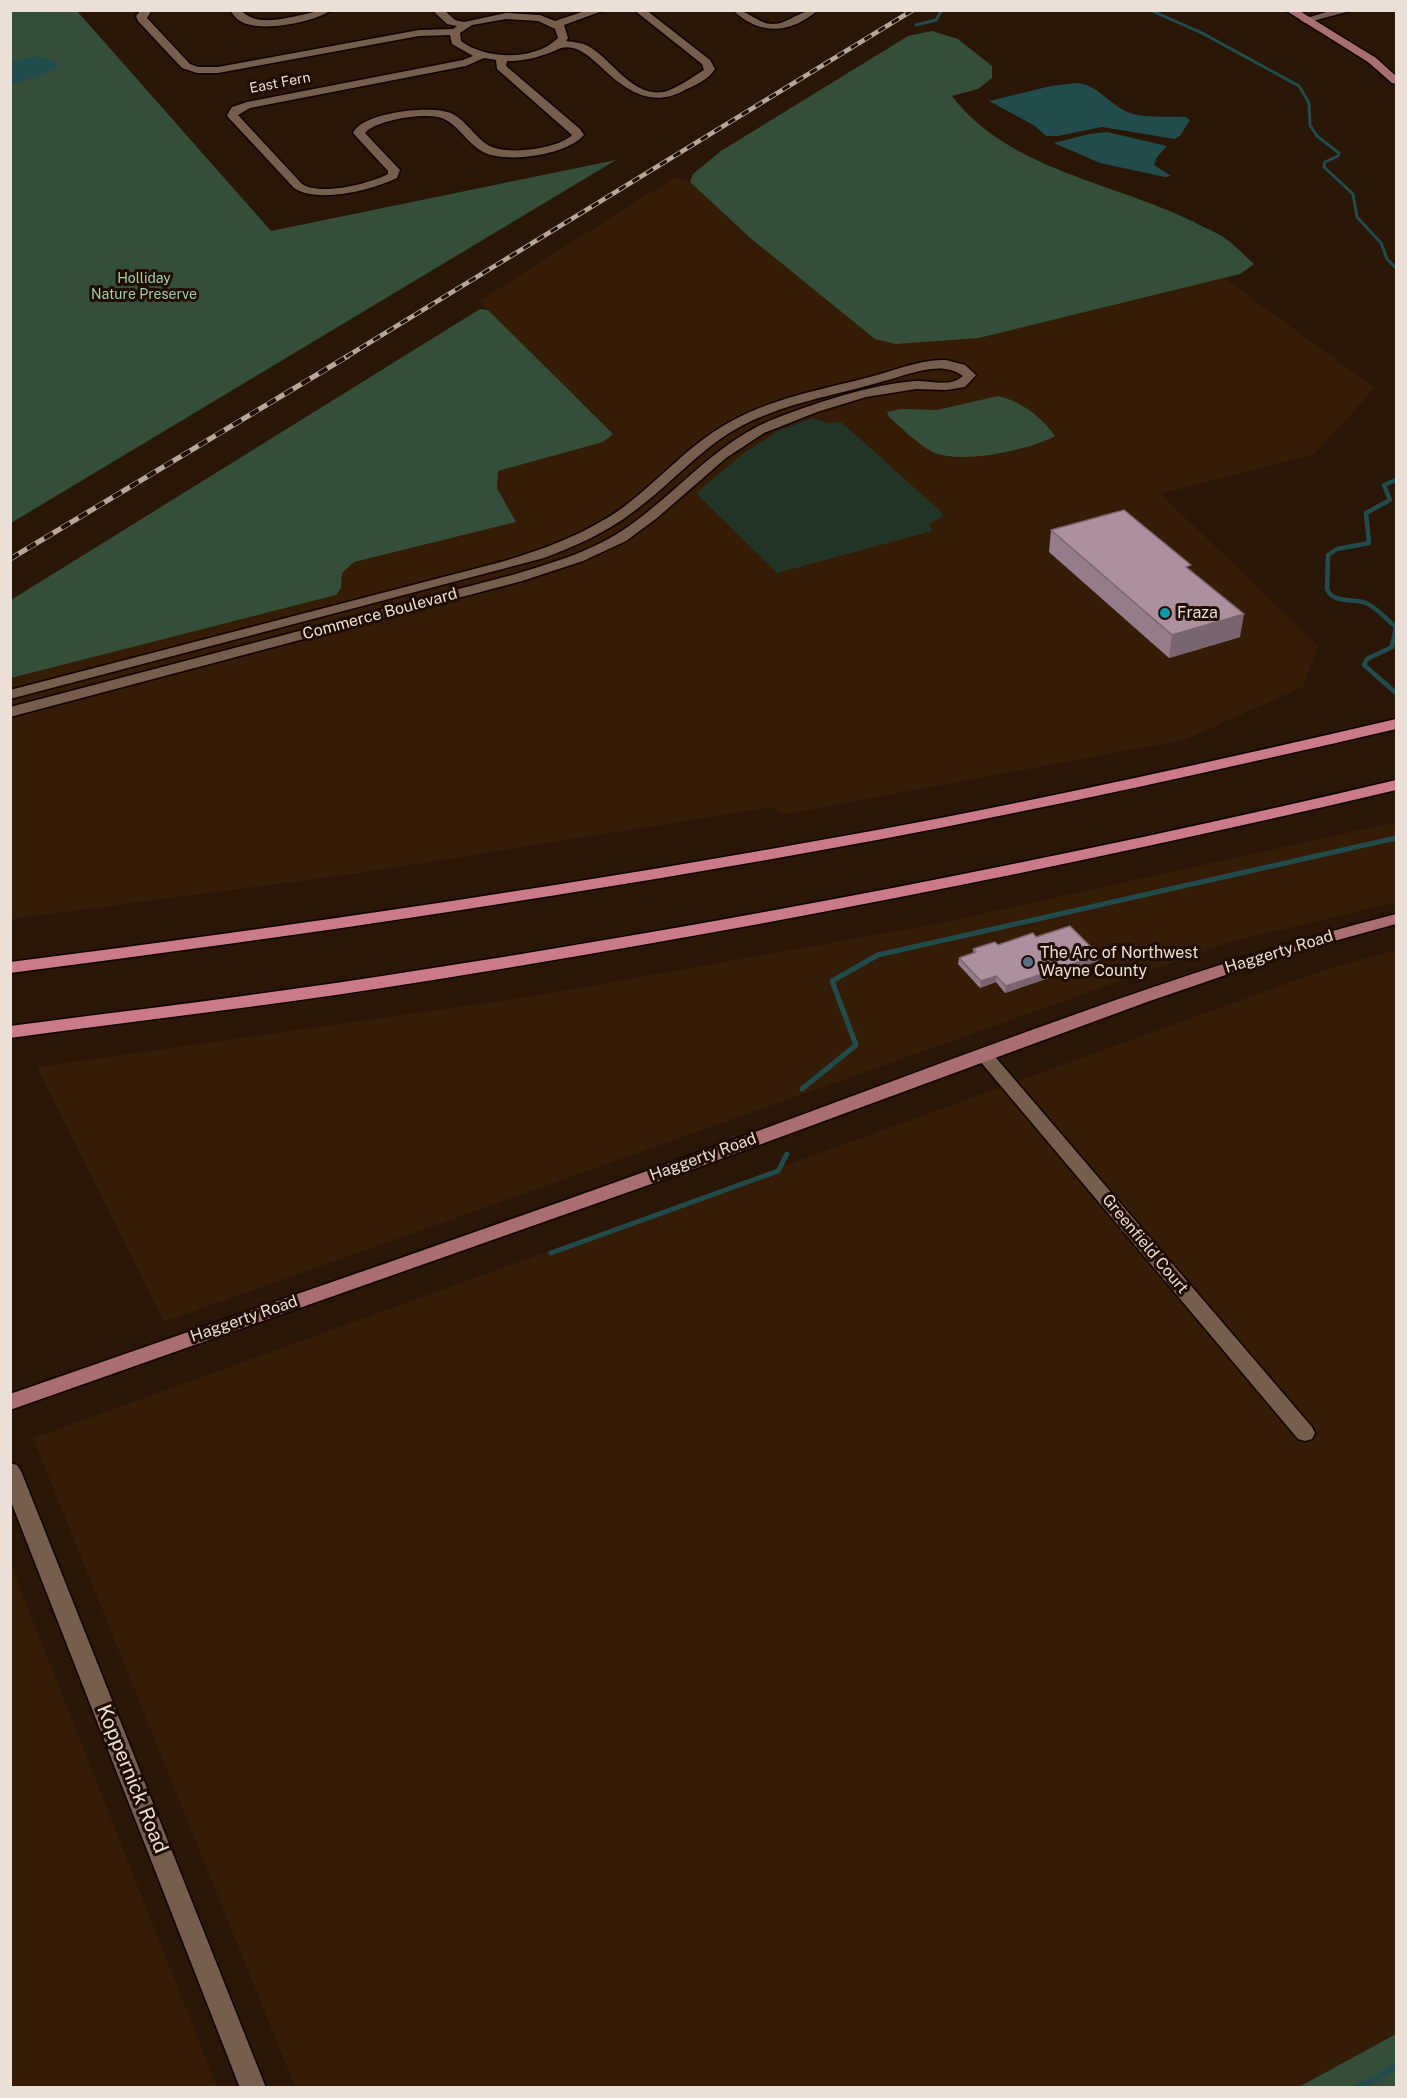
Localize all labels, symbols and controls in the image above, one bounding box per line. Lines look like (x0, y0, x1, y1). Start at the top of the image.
street label: East Fern (248, 69, 312, 97)
park label: Holliday Nature Preserve (91, 271, 197, 304)
street label: Commerce Boulevard (301, 584, 459, 644)
place label: Fraza (1177, 603, 1218, 623)
marker: Fraza (1158, 606, 1172, 620)
street label: Haggerty Road (1223, 926, 1335, 978)
place label: The Arc of Northwest Wayne County (1040, 943, 1198, 981)
marker: The Arc of Northwest Wayne County (1021, 955, 1035, 969)
street label: Haggerty Road (647, 1129, 759, 1185)
street label: Greenfield Court (1098, 1190, 1192, 1298)
street label: Haggerty Road (188, 1292, 300, 1346)
street label: Koppernick Road (91, 1701, 173, 1857)

